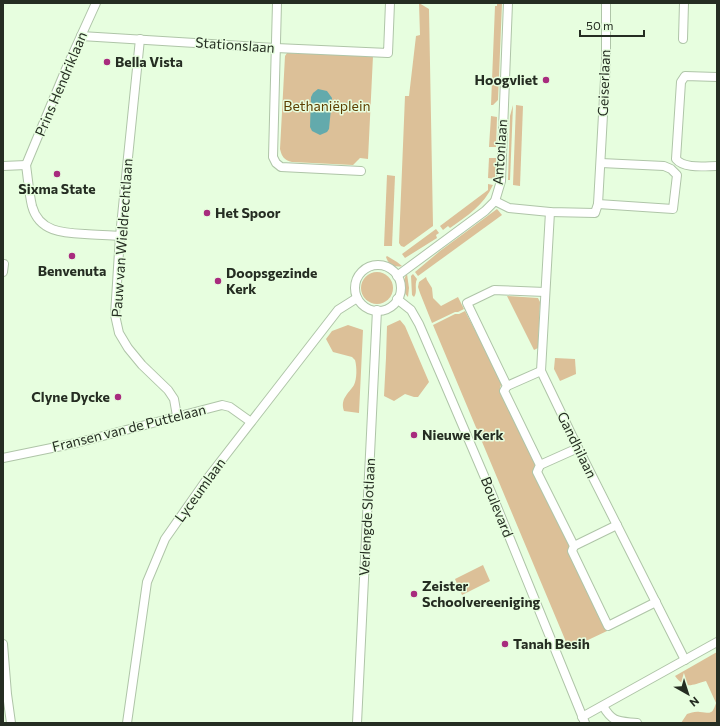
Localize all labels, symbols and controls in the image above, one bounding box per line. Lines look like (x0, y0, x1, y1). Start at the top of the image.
scale bar (580, 12, 644, 38)
text: 50 m (586, 18, 614, 32)
street label: Prins Hendriklaan (31, 29, 90, 139)
street label: Stationslaan (195, 33, 275, 56)
street label: Geiserlaan (594, 49, 613, 117)
place label: Bella Vista (115, 53, 183, 70)
marker: Bella Vista (102, 57, 112, 67)
place label: Hoogvliet (475, 71, 538, 88)
marker: Hoogvliet (541, 75, 551, 85)
park label: Bethaniëplein (283, 97, 371, 114)
street label: Antonlaan (489, 118, 510, 185)
street label: Pauw van Wieldrechtlaan (107, 158, 136, 318)
marker: Sixma State (52, 169, 62, 179)
place label: Sixma State (18, 180, 96, 197)
place label: Het Spoor (215, 204, 281, 221)
marker: Het Spoor (202, 208, 212, 218)
marker: Benvenuta (67, 251, 77, 261)
place label: Benvenuta (38, 262, 106, 279)
place label: Doopsgezinde Kerk (226, 264, 317, 297)
marker: Doopsgezinde Kerk (213, 276, 223, 286)
place label: Clyne Dycke (31, 388, 110, 405)
marker: Clyne Dycke (113, 392, 123, 402)
street label: Fransen van de Puttelaan (50, 400, 208, 455)
street label: Gandhilaan (554, 409, 601, 481)
place label: Nieuwe Kerk (422, 426, 504, 443)
marker: Nieuwe Kerk (409, 430, 419, 440)
street label: Lyceumlaan (171, 454, 229, 525)
street label: Verlengde Slotlaan (355, 458, 378, 576)
street label: Boulevard (478, 474, 517, 540)
place label: Zeister Schoolvereeniging (422, 577, 541, 610)
marker: Zeister Schoolvereeniging (409, 589, 419, 599)
place label: Tanah Besih (513, 635, 590, 652)
marker: Tanah Besih (500, 639, 510, 649)
north arrow (668, 674, 708, 714)
text: N (687, 695, 702, 710)

